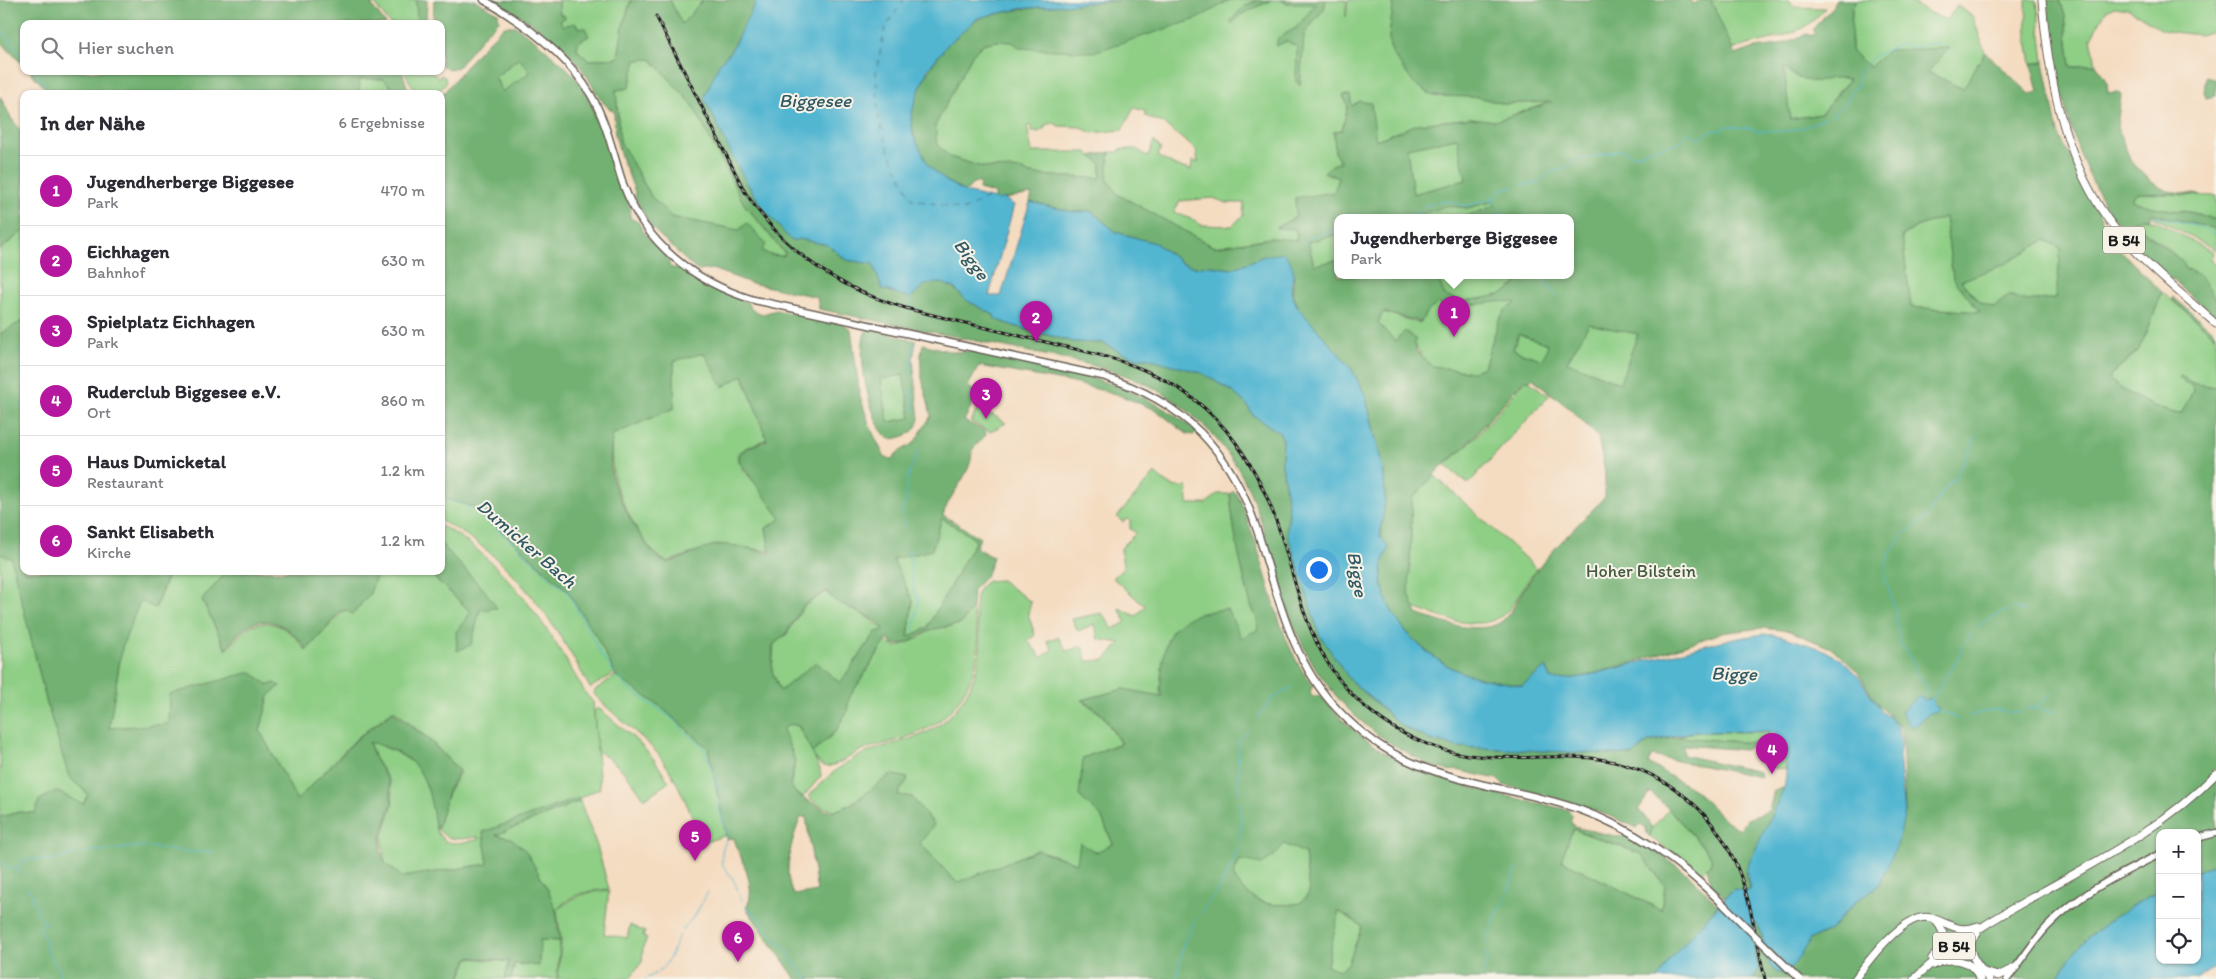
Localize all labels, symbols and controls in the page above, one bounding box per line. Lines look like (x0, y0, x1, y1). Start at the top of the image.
search box (20, 20, 445, 75)
icon: search (38, 34, 66, 62)
text: Hier suchen (78, 36, 174, 59)
water label: Biggesee (779, 89, 852, 112)
text: In der Nähe (40, 110, 145, 135)
text: 6 Ergebnisse (339, 113, 425, 132)
text: Jugendherberge Biggesee (87, 170, 294, 193)
text: 1 (52, 181, 60, 200)
text: 470 m (381, 181, 425, 200)
text: Park (87, 193, 118, 212)
popup (1334, 214, 1574, 279)
text: Jugendherberge Biggesee (1350, 226, 1558, 249)
road number: B 54 (2103, 226, 2145, 254)
water label: Bigge (949, 234, 995, 285)
text: Eichhagen (87, 240, 169, 263)
text: Park (1350, 249, 1382, 268)
text: 2 (52, 251, 60, 270)
text: 630 m (381, 251, 425, 270)
text: Bahnhof (87, 263, 146, 282)
pin: 1 (1438, 296, 1470, 337)
pin: 2 (1020, 301, 1052, 342)
text: Spielplatz Eichhagen (87, 310, 255, 333)
text: 3 (52, 321, 60, 340)
text: 630 m (381, 321, 425, 340)
text: Park (87, 333, 118, 352)
pin: 3 (970, 378, 1002, 419)
text: Ruderclub Biggesee e.V. (87, 380, 281, 403)
text: 4 (51, 391, 61, 410)
text: 860 m (381, 391, 425, 410)
text: Ort (87, 403, 111, 422)
text: Haus Dumicketal (87, 450, 226, 473)
text: 5 (52, 461, 60, 480)
text: 1.2 km (380, 461, 425, 480)
text: Restaurant (87, 473, 164, 492)
water label: Dumicker Bach (472, 494, 582, 593)
text: Sankt Elisabeth (87, 520, 214, 543)
text: 6 (52, 531, 60, 550)
text: 1.2 km (380, 531, 425, 550)
text: Kirche (87, 543, 131, 562)
water label: Bigge (1342, 550, 1373, 599)
your location (1306, 557, 1332, 583)
park label: Hoher Bilstein (1586, 560, 1696, 582)
water label: Bigge (1711, 662, 1758, 685)
pin: 4 (1756, 733, 1788, 774)
pin: 5 (679, 820, 711, 861)
map controls (2156, 829, 2201, 964)
button: + (2156, 829, 2201, 874)
button: − (2156, 874, 2201, 919)
button: locate (2156, 919, 2201, 964)
pin: 6 (722, 921, 754, 962)
road number: B 54 (1933, 932, 1975, 959)

